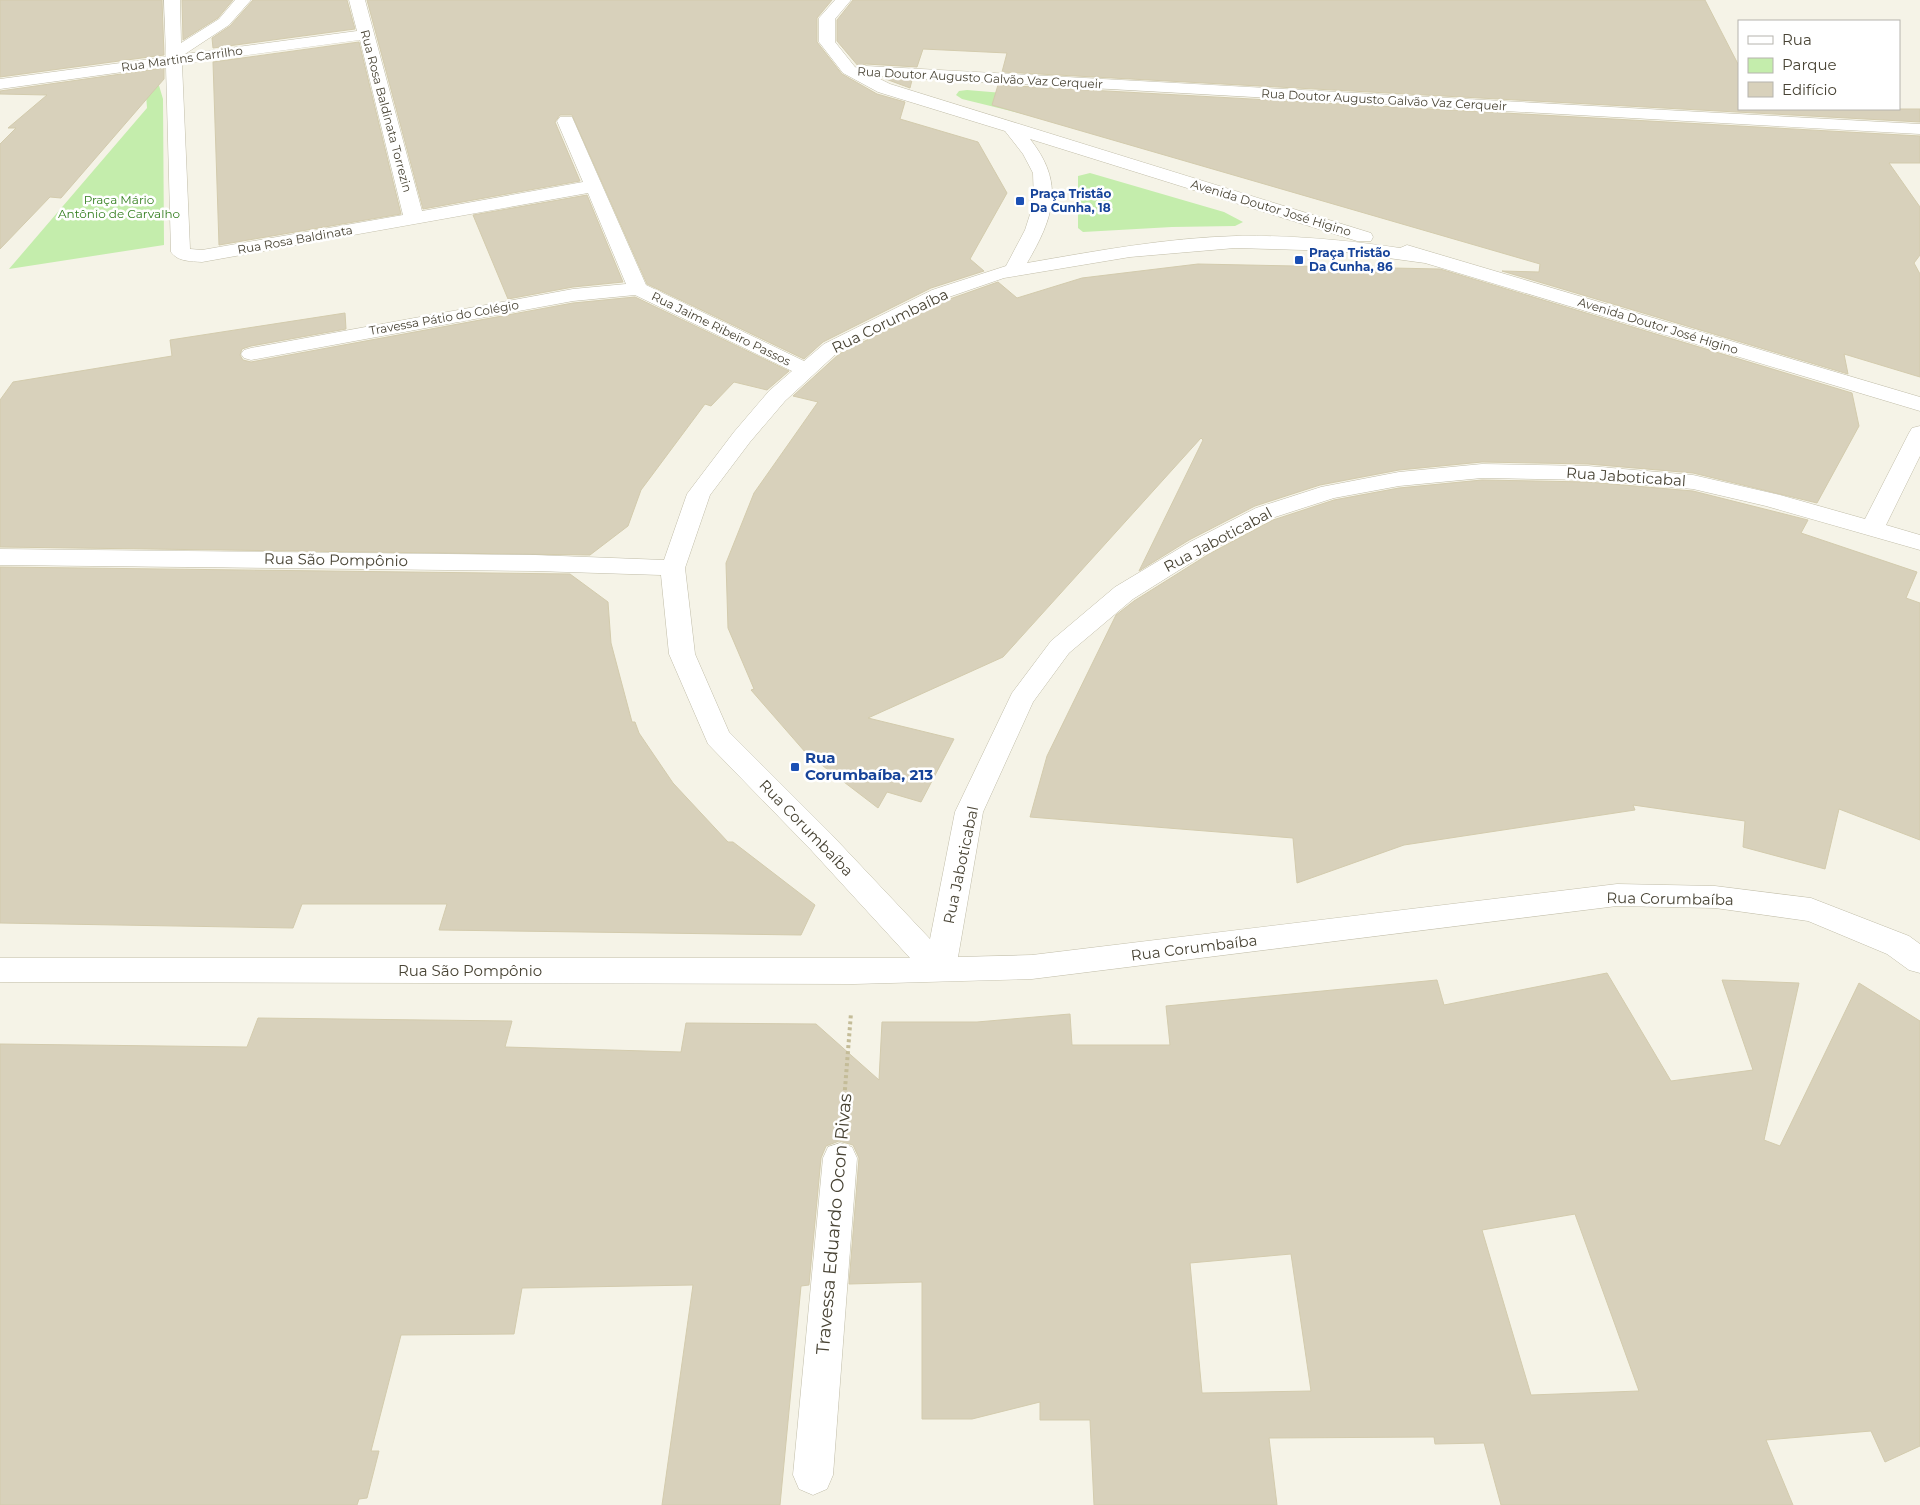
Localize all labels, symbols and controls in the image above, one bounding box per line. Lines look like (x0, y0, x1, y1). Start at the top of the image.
legend (1738, 20, 1900, 110)
street label: Rua Rosa Baldinata Torrezin (358, 28, 415, 194)
text: Rua (1782, 30, 1812, 49)
street label: Rua Martins Carrilho (120, 43, 244, 74)
text: Parque (1782, 55, 1837, 74)
street label: Rua Doutor Augusto Galvão Vaz Cerqueir (857, 64, 1103, 91)
text: Edifício (1782, 80, 1837, 99)
street label: Rua Doutor Augusto Galvão Vaz Cerqueir (1261, 86, 1507, 113)
street label: Avenida Doutor José Higino (1189, 176, 1353, 239)
place label: Praça Tristão Da Cunha, 18 (1030, 186, 1112, 215)
park label: Praça Mário Antônio de Carvalho (58, 192, 180, 221)
marker: Praça Tristão Da Cunha, 18 (1014, 195, 1026, 207)
street label: Rua Rosa Baldinata (236, 222, 354, 257)
place label: Praça Tristão Da Cunha, 86 (1309, 245, 1393, 274)
marker: Praça Tristão Da Cunha, 86 (1293, 254, 1305, 266)
street label: Rua Corumbaíba (828, 284, 951, 357)
street label: Rua Jaime Ribeiro Passos (649, 288, 793, 369)
street label: Avenida Doutor José Higino (1576, 294, 1740, 357)
street label: Travessa Pátio do Colégio (368, 297, 520, 338)
street label: Rua Jaboticabal (1565, 463, 1687, 490)
street label: Rua Jaboticabal (1160, 503, 1275, 576)
street label: Rua São Pompônio (264, 549, 408, 570)
place label: Rua Corumbaíba, 213 (805, 748, 933, 784)
marker: Rua Corumbaíba, 213 (789, 761, 801, 773)
street label: Rua Corumbaíba (755, 775, 857, 880)
street label: Rua Jaboticabal (939, 804, 982, 926)
street label: Rua Corumbaíba (1606, 888, 1734, 909)
street label: Rua Corumbaíba (1130, 930, 1258, 965)
street label: Rua São Pompônio (398, 961, 542, 980)
street label: Travessa Eduardo Ocon Rivas (812, 1092, 856, 1356)

